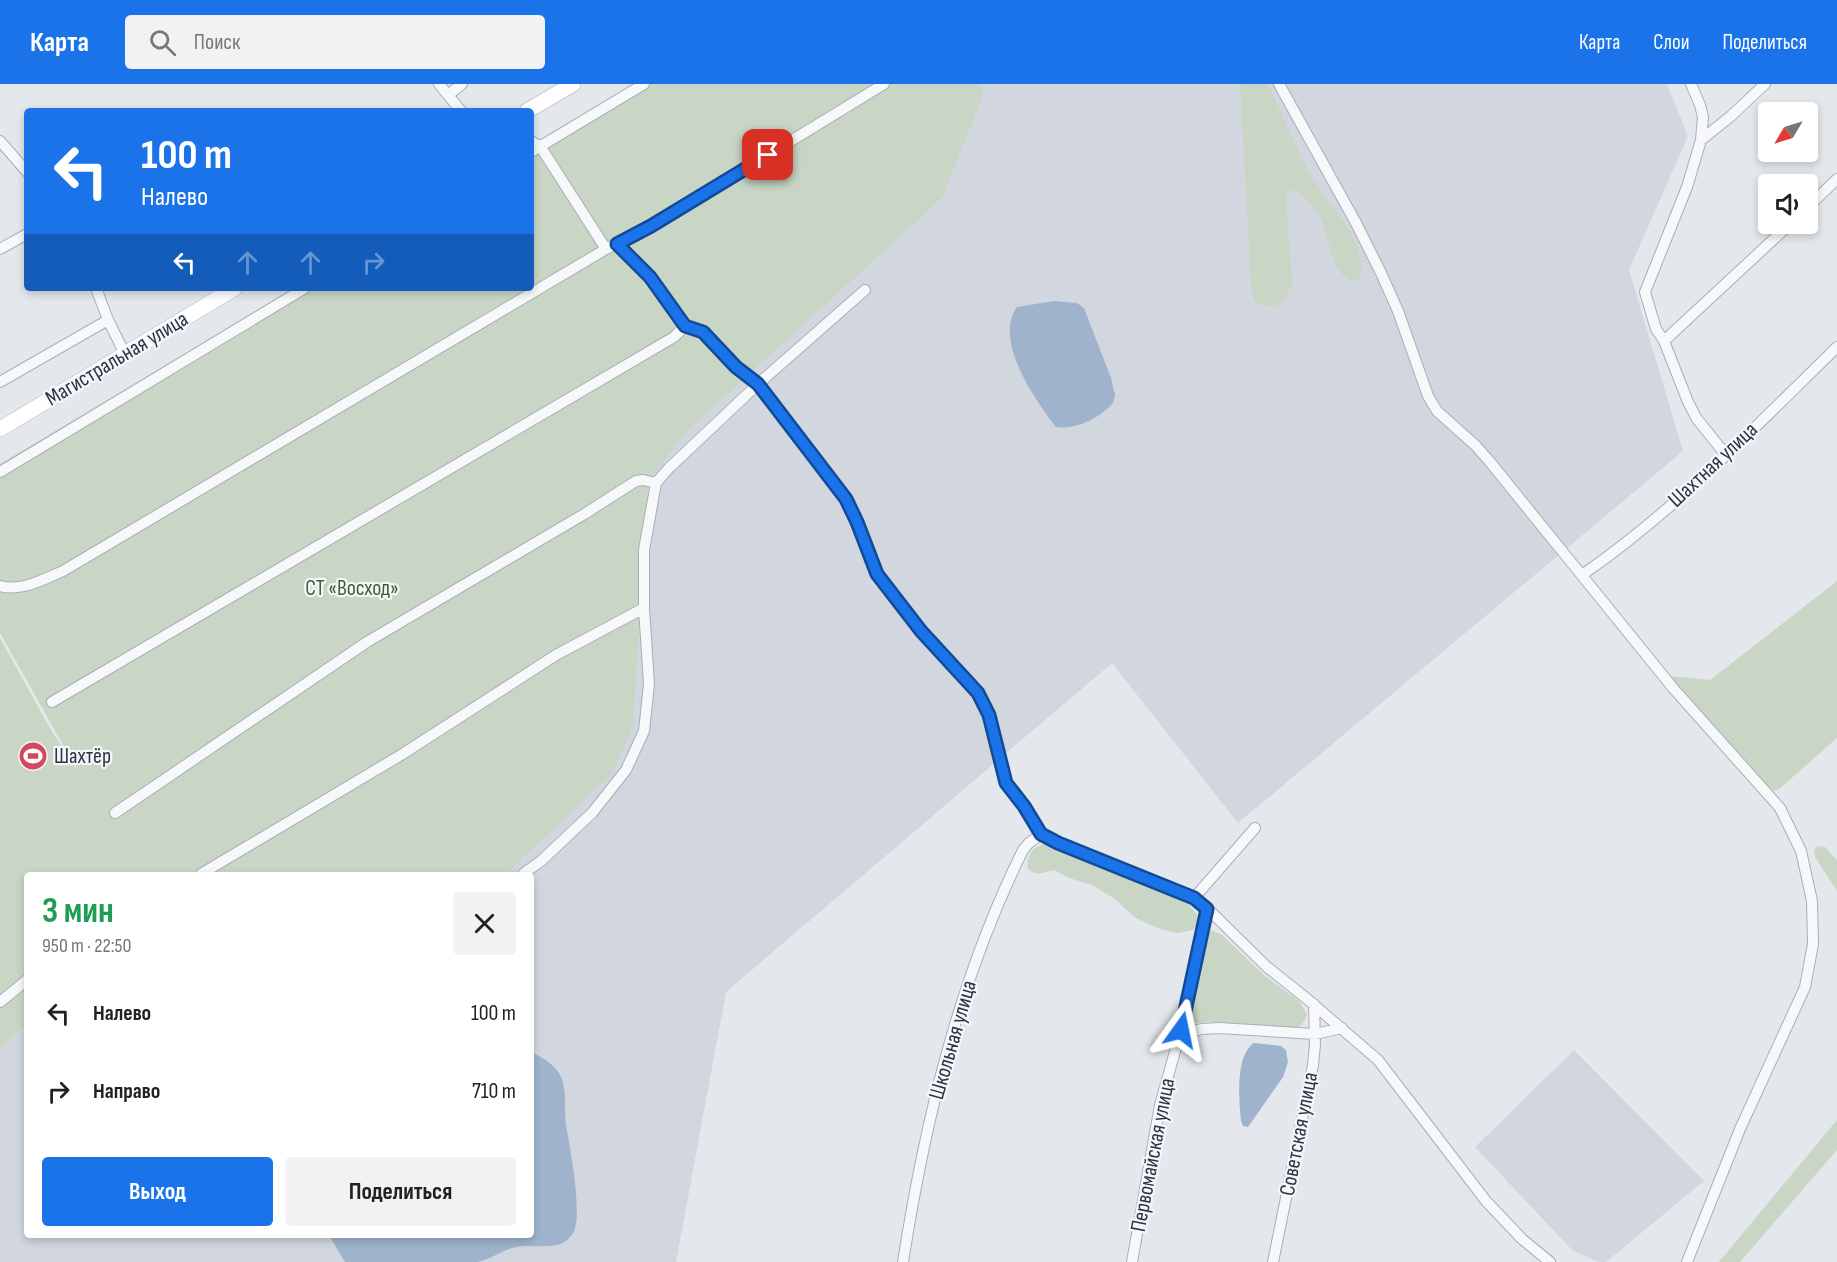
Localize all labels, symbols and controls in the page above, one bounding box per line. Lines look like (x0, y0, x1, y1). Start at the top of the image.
search box (125, 15, 545, 69)
text: Карта (30, 26, 89, 59)
icon: search (146, 26, 179, 59)
text: Поиск (194, 29, 240, 56)
text: Карта (1579, 30, 1620, 55)
text: Слои (1653, 30, 1689, 55)
text: Поделиться (1722, 30, 1807, 55)
north arrow (1758, 102, 1818, 162)
map controls (1758, 102, 1818, 234)
pin (742, 129, 793, 180)
text: 100 m (141, 130, 232, 181)
icon: left (42, 132, 120, 210)
icon: arrive (751, 138, 784, 171)
button: sound (1758, 174, 1818, 234)
text: Налево (141, 181, 208, 213)
icon: left (168, 246, 201, 279)
icon: ahead (231, 246, 264, 279)
icon: ahead (294, 246, 327, 279)
icon: right (357, 246, 390, 279)
street label: Магистральная улица (41, 306, 193, 412)
street label: Шахтная улица (1663, 417, 1763, 513)
park label: СТ «Восход» (305, 575, 399, 602)
sports icon: Шахтёр (17, 740, 49, 772)
place label: Шахтёр (54, 743, 111, 770)
text: 3 мин (42, 890, 114, 933)
button: close (453, 892, 516, 955)
text: 950 m · 22:50 (42, 934, 131, 958)
street label: Школьная улица (923, 977, 983, 1103)
icon: left (42, 997, 75, 1030)
position arrow (1149, 998, 1213, 1062)
text: Налево (93, 1000, 151, 1027)
text: 100 m (471, 1000, 516, 1027)
street label: Советская улица (1274, 1070, 1324, 1198)
icon: right (42, 1075, 75, 1108)
street label: Первомайская улица (1125, 1076, 1181, 1234)
text: Направо (93, 1078, 160, 1105)
text: 710 m (472, 1078, 516, 1105)
button: Выход (42, 1157, 273, 1226)
button: Поделиться (285, 1157, 516, 1226)

